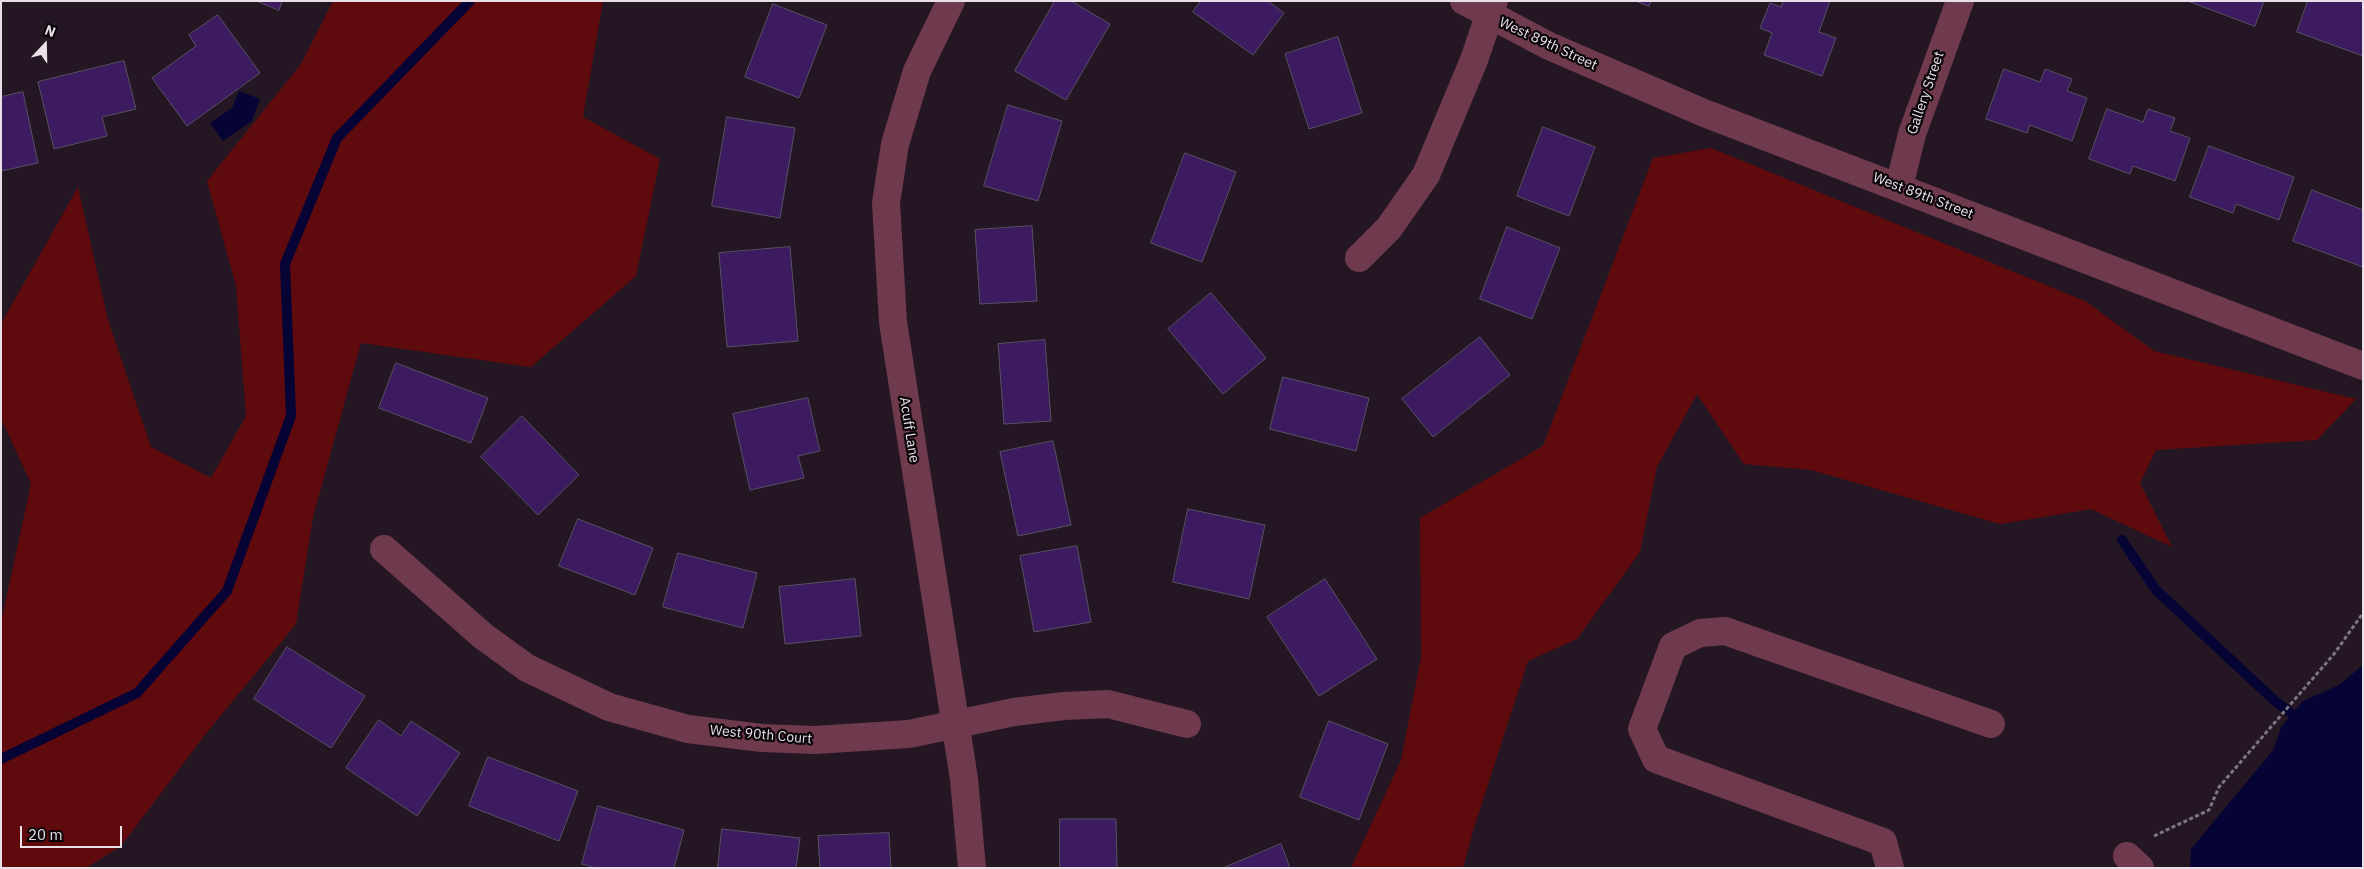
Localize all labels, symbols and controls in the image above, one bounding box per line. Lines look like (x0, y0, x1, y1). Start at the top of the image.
street label: West 89th Street (1496, 14, 1600, 74)
north arrow (20, 20, 70, 70)
text: N (42, 21, 58, 41)
street label: Gallery Street (1904, 49, 1948, 137)
street label: West 89th Street (1870, 169, 1976, 223)
street label: Acuff Lane (896, 396, 922, 464)
street label: West 90th Court (709, 722, 813, 748)
scale bar (22, 816, 125, 848)
text: 20 m (28, 825, 63, 844)

